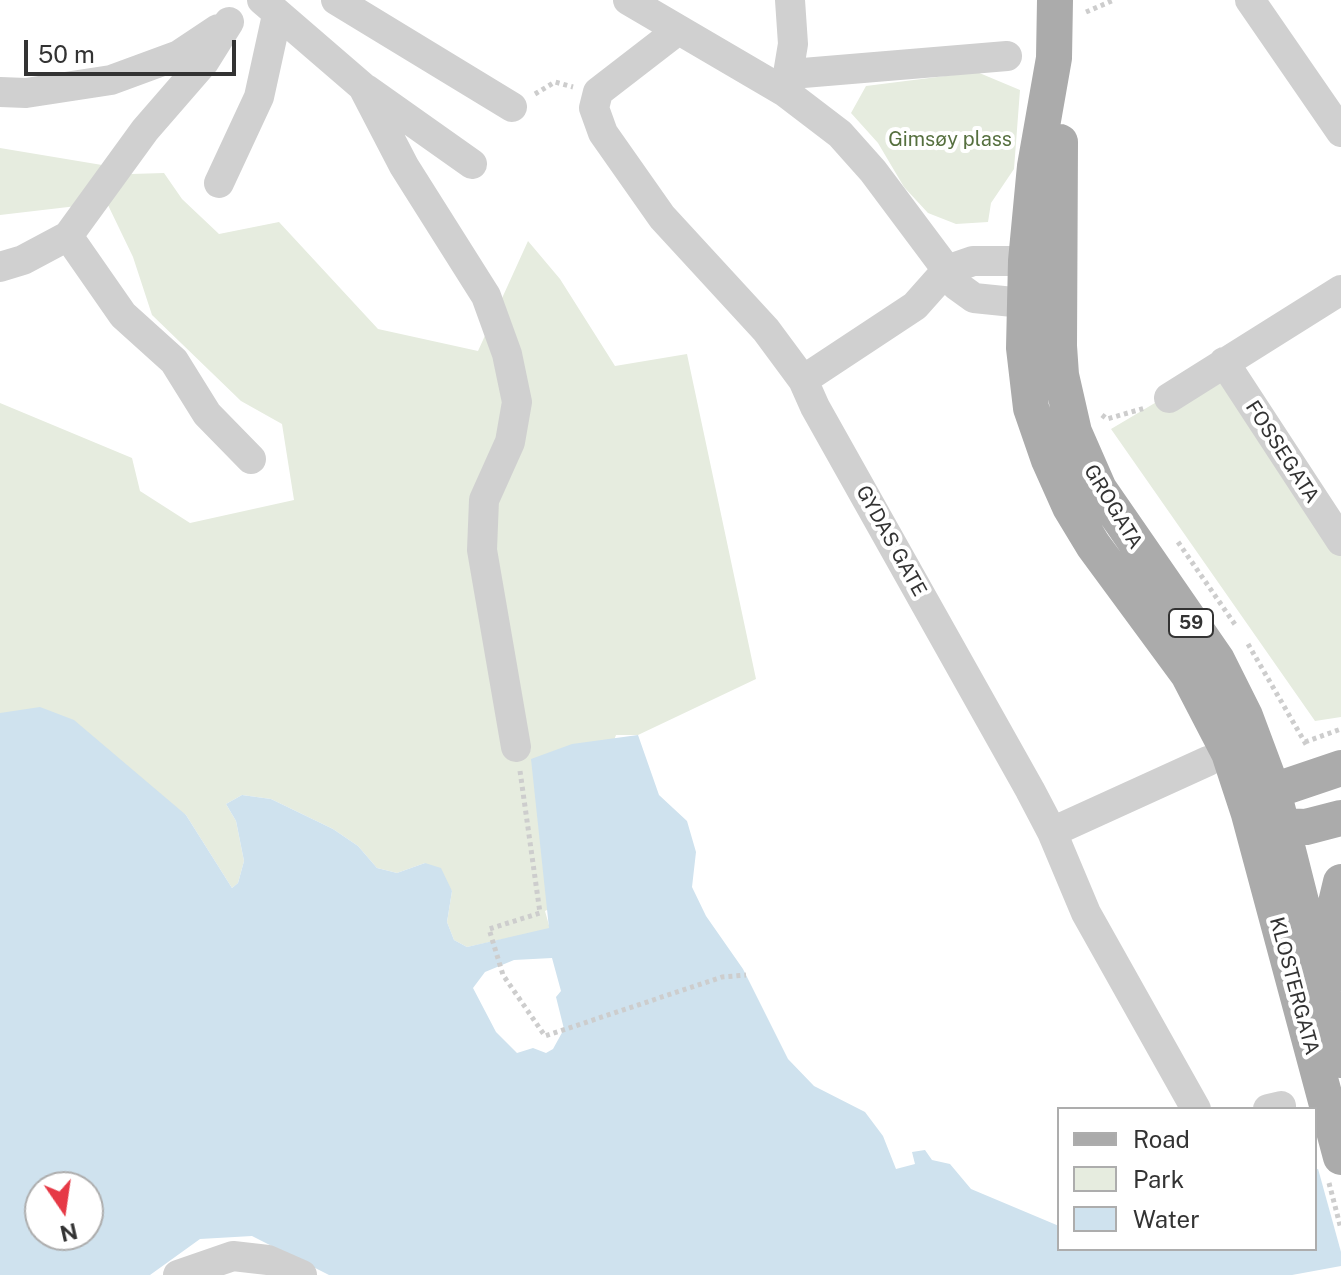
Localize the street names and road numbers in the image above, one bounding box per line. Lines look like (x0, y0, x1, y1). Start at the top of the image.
street label: FOSSEGATA (1240, 396, 1324, 508)
street label: GROGATA (1078, 461, 1148, 553)
street label: GYDAS GATE (851, 481, 931, 601)
road number: 59 (1169, 609, 1213, 637)
street label: KLOSTERGATA (1264, 914, 1324, 1058)

